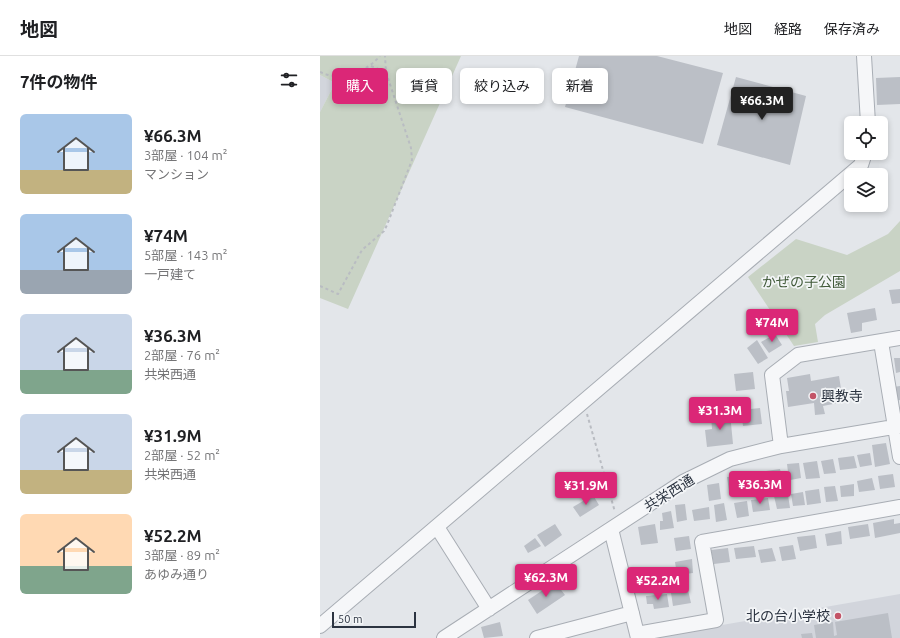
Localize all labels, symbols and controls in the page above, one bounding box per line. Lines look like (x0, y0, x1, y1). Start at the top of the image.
text: 地図 (20, 18, 58, 40)
text: 地図 (724, 21, 752, 37)
text: 経路 (774, 21, 802, 37)
text: 保存済み (824, 21, 880, 37)
chip: 購入 (332, 68, 388, 104)
chip: 賃貸 (396, 68, 452, 104)
chip: 絞り込み (460, 68, 544, 104)
chip: 新着 (552, 68, 608, 104)
icon: filters (278, 69, 300, 91)
text: 7件の物件 (20, 72, 98, 91)
pin: ¥66.3M (729, 87, 795, 121)
text: ¥66.3M (740, 93, 784, 107)
map controls (844, 116, 888, 212)
button: locate (844, 116, 888, 160)
text: ¥66.3M (144, 126, 202, 145)
icon: home (52, 130, 100, 178)
text: 3部屋 · 104 m² (144, 148, 227, 162)
text: マンション (144, 167, 209, 181)
button: layers (844, 168, 888, 212)
text: ¥74M (144, 226, 188, 245)
icon: home (52, 230, 100, 278)
text: 5部屋 · 143 m² (144, 248, 227, 262)
text: 一戸建て (144, 267, 196, 281)
park label: かぜの子公園 (762, 274, 846, 290)
pin: ¥74M (748, 309, 796, 343)
text: ¥74M (755, 315, 789, 329)
text: ¥36.3M (144, 326, 202, 345)
icon: home (52, 330, 100, 378)
text: 2部屋 · 76 m² (144, 348, 220, 362)
text: 共栄西通 (144, 367, 196, 381)
place label: 興教寺 (821, 388, 863, 404)
marker: 興教寺 (808, 391, 818, 401)
pin: ¥31.3M (687, 397, 753, 431)
text: ¥31.3M (698, 403, 742, 417)
text: ¥31.9M (144, 426, 202, 445)
icon: home (52, 430, 100, 478)
text: 2部屋 · 52 m² (144, 448, 220, 462)
text: 共栄西通 (144, 467, 196, 481)
street label: 共栄西通 (641, 471, 697, 515)
pin: ¥36.3M (727, 471, 793, 505)
pin: ¥31.9M (553, 472, 619, 506)
text: ¥36.3M (738, 477, 782, 491)
text: ¥31.9M (564, 478, 608, 492)
text: ¥52.2M (144, 526, 202, 545)
icon: home (52, 530, 100, 578)
text: 3部屋 · 89 m² (144, 548, 220, 562)
pin: ¥62.3M (513, 564, 579, 598)
text: あゆみ通り (144, 567, 209, 581)
pin: ¥52.2M (625, 567, 691, 601)
text: ¥62.3M (524, 570, 568, 584)
text: ¥52.2M (636, 573, 680, 587)
place label: 北の台小学校 (746, 608, 830, 624)
scale bar (332, 610, 416, 629)
marker: 北の台小学校 (833, 611, 843, 621)
text: 50 m (338, 613, 362, 625)

